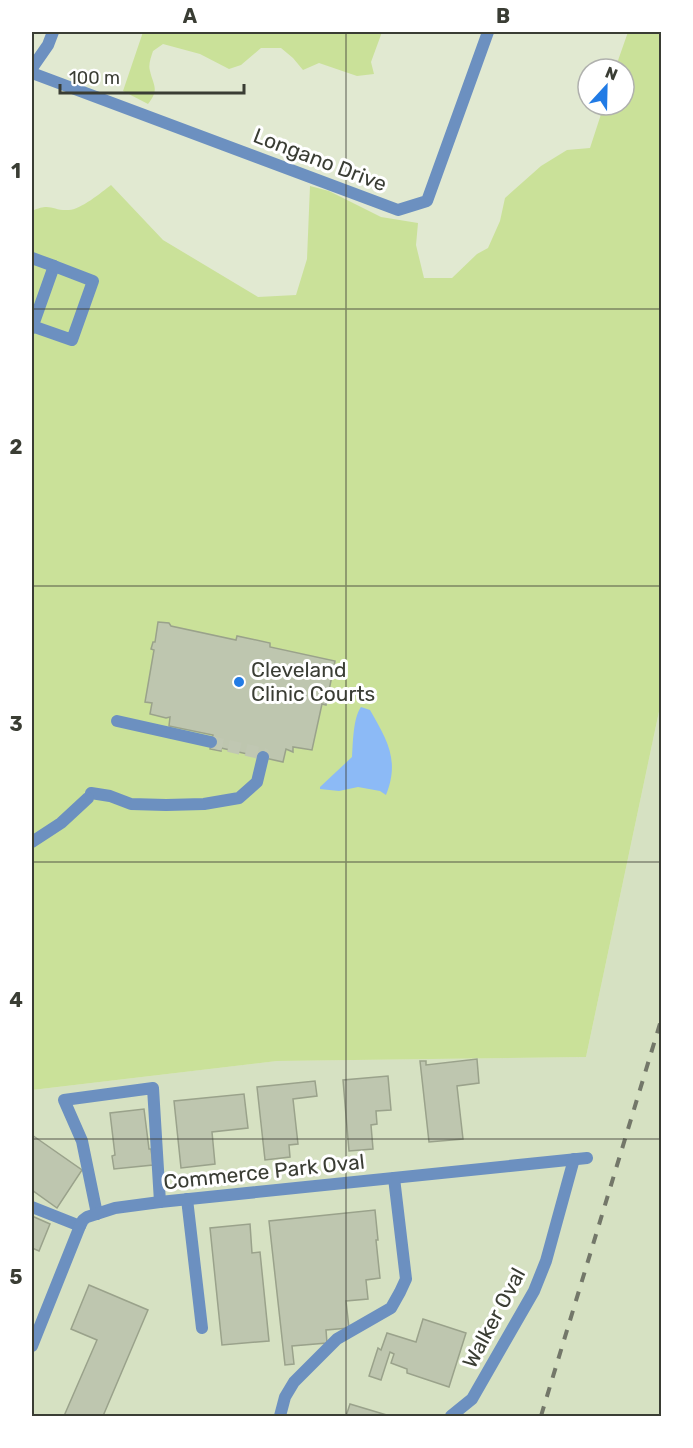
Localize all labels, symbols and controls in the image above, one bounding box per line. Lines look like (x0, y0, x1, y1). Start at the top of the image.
text: A (183, 4, 198, 28)
text: B (496, 4, 510, 28)
scale bar (60, 57, 244, 95)
north arrow (576, 57, 636, 117)
text: N (603, 63, 620, 85)
text: 100 m (69, 67, 120, 89)
street label: Longano Drive (250, 123, 390, 196)
text: 1 (11, 159, 21, 183)
text: 2 (10, 435, 23, 459)
place label: Cleveland Clinic Courts (251, 657, 375, 706)
marker: Cleveland Clinic Courts (232, 675, 246, 689)
text: 3 (9, 712, 23, 736)
text: 4 (9, 988, 23, 1012)
street label: Commerce Park Oval (162, 1149, 366, 1195)
street label: Walker Oval (457, 1263, 530, 1372)
text: 5 (10, 1265, 23, 1289)

